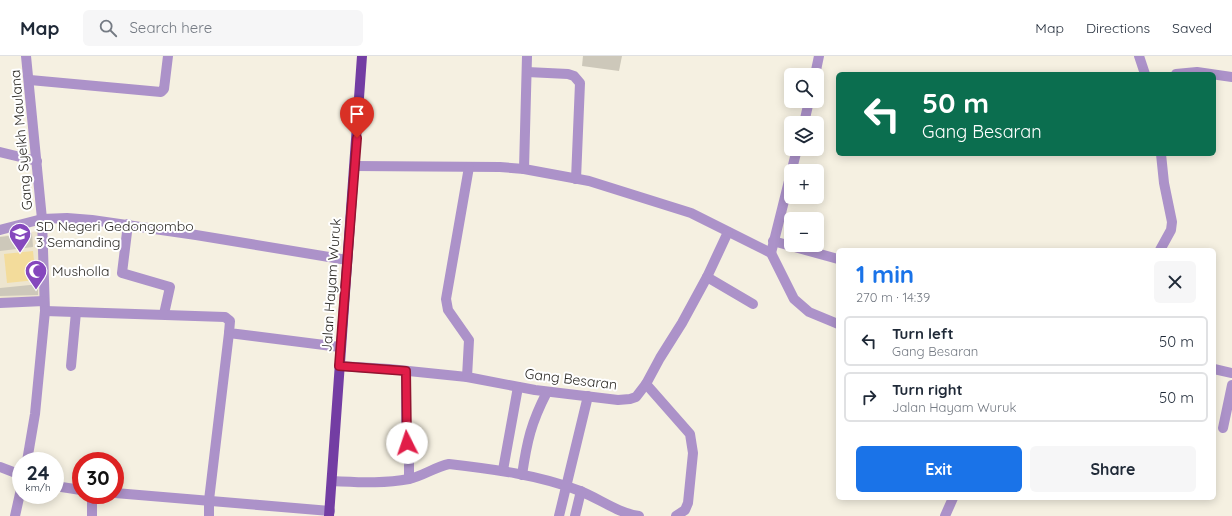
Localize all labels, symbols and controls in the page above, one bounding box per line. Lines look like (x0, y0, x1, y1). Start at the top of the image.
search box (83, 10, 363, 46)
text: Map (20, 16, 59, 40)
icon: search (97, 17, 119, 39)
text: Search here (129, 18, 212, 37)
text: Map (1035, 19, 1064, 37)
text: Directions (1086, 19, 1150, 37)
text: Saved (1172, 19, 1212, 37)
map controls (784, 68, 824, 252)
button: search (784, 68, 824, 108)
street label: Gang Syeikh Maulana (6, 69, 36, 211)
text: 50 m (922, 85, 989, 120)
icon: left (856, 88, 908, 140)
pin (340, 97, 374, 138)
icon: arrive (346, 103, 368, 125)
button: layers (784, 116, 824, 156)
text: Gang Besaran (922, 120, 1042, 143)
button: + (784, 164, 824, 204)
button: − (784, 212, 824, 252)
place label: SD Negeri Gedongombo 3 Semanding (36, 217, 194, 251)
street label: Jalan Hayam Wuruk (317, 218, 345, 352)
school or university icon: SD Negeri Gedongombo 3 Semanding (7, 221, 33, 254)
mosque icon: Musholla (23, 258, 49, 291)
text: 1 min (856, 259, 914, 289)
button: close (1154, 261, 1196, 303)
place label: Musholla (52, 262, 109, 280)
text: 270 m · 14:39 (856, 289, 930, 305)
text: Turn left (892, 324, 954, 343)
icon: left (858, 330, 880, 352)
text: 50 m (1159, 332, 1194, 351)
text: Gang Besaran (892, 343, 978, 359)
street label: Gang Besaran (524, 364, 618, 394)
text: Turn right (892, 380, 963, 399)
icon: right (858, 386, 880, 408)
text: 50 m (1159, 388, 1194, 407)
text: Jalan Hayam Wuruk (892, 399, 1016, 415)
position arrow (386, 422, 428, 464)
button: Exit (856, 446, 1022, 492)
button: Share (1030, 446, 1196, 492)
speed limit sign: 30 (72, 452, 124, 504)
text: 24 (26, 460, 50, 485)
text: km/h (25, 481, 51, 494)

